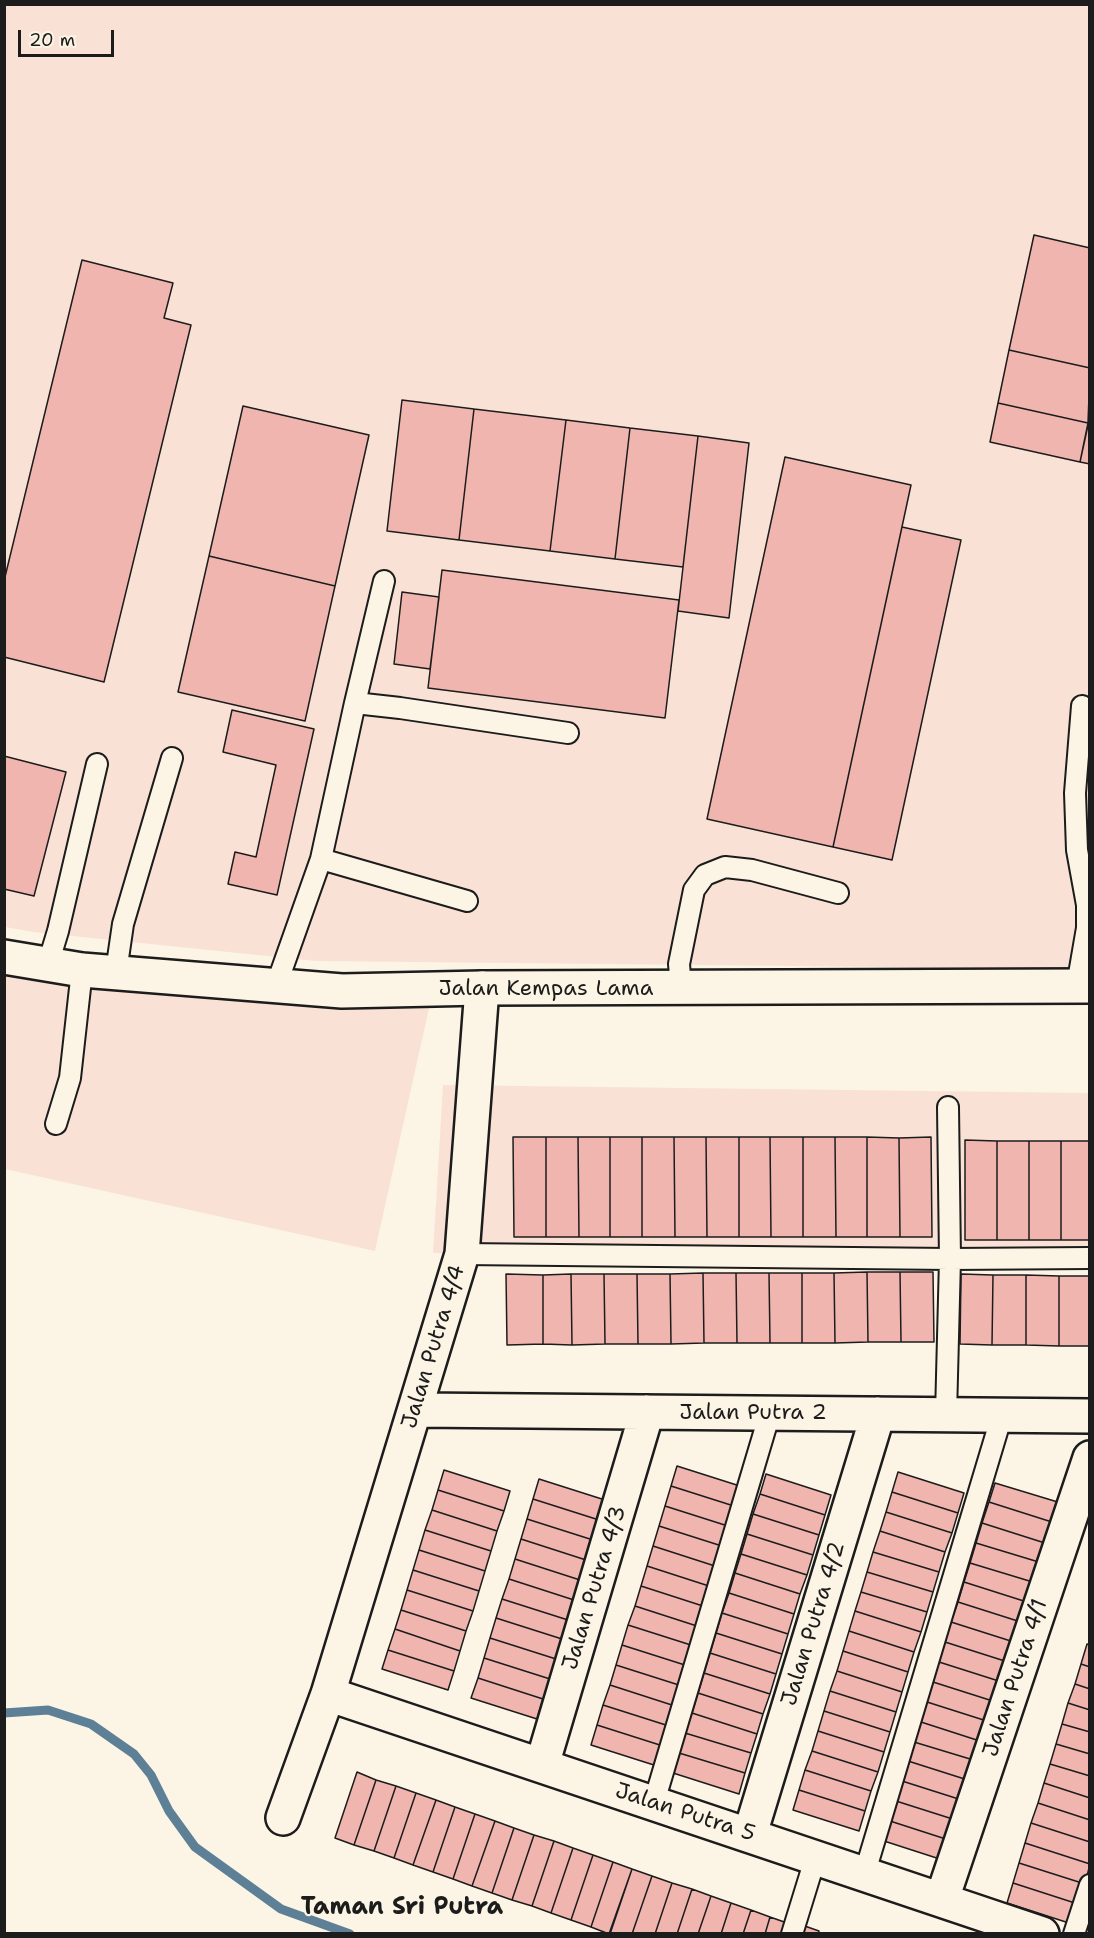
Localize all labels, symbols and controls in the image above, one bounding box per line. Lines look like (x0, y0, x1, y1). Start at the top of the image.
scale bar (21, 18, 117, 56)
text: 20 m (29, 28, 75, 52)
street label: Jalan Kempas Lama (439, 976, 653, 1002)
street label: Jalan Putra 4/4 (397, 1262, 471, 1432)
street label: Jalan Putra 2 (679, 1400, 827, 1426)
street label: Jalan Putra 4/3 (557, 1503, 633, 1673)
street label: Jalan Putra 4/2 (777, 1539, 851, 1709)
street label: Jalan Putra 4/1 (978, 1596, 1054, 1760)
street label: Jalan Putra 5 (612, 1778, 758, 1848)
district label: Taman Sri Putra (301, 1894, 503, 1922)

